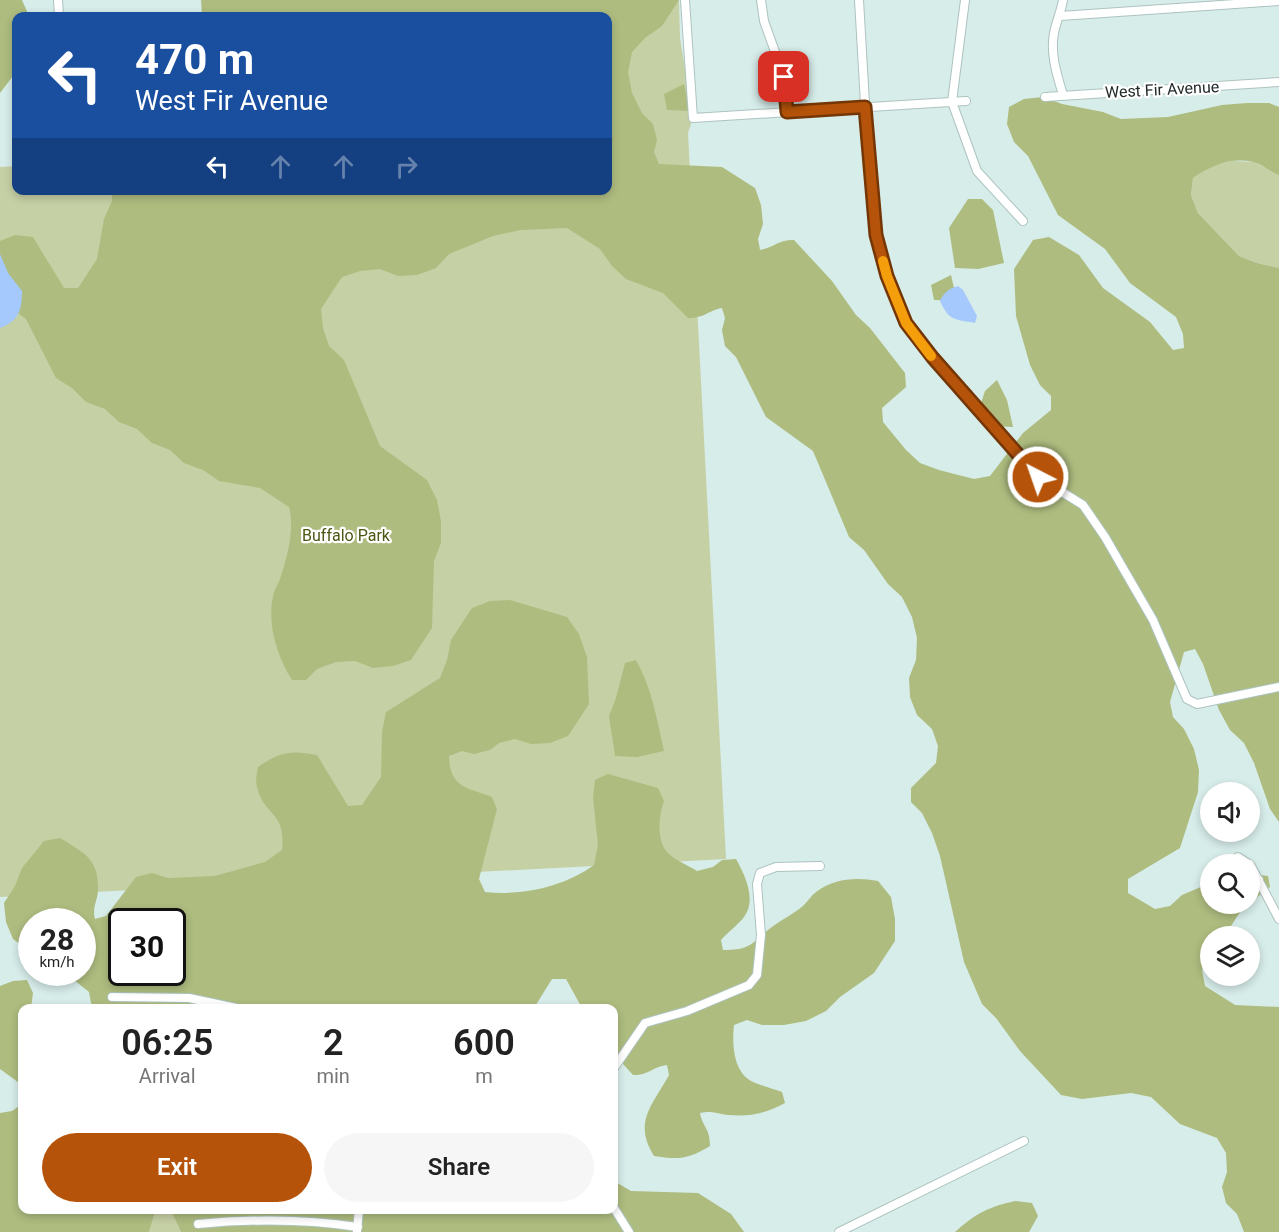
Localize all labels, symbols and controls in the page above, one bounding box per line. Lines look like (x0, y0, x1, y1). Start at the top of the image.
text: 470 m (135, 35, 254, 84)
icon: left (36, 36, 114, 114)
pin (758, 51, 809, 102)
icon: arrive (767, 60, 800, 93)
street label: West Fir Avenue (1104, 77, 1220, 102)
text: West Fir Avenue (135, 85, 328, 117)
icon: left (201, 150, 234, 183)
icon: ahead (264, 150, 297, 183)
icon: ahead (327, 150, 360, 183)
icon: right (390, 150, 423, 183)
position arrow (1006, 445, 1070, 509)
park label: Buffalo Park (302, 526, 391, 545)
map controls (1200, 782, 1260, 986)
button: sound (1200, 782, 1260, 842)
button: search (1200, 854, 1260, 914)
speed limit sign: 30 (108, 908, 186, 986)
text: 28 (40, 922, 74, 957)
button: layers (1200, 926, 1260, 986)
text: km/h (39, 953, 75, 971)
text: 06:25 (121, 1022, 213, 1064)
text: 2 (323, 1022, 343, 1064)
text: 600 (453, 1022, 515, 1064)
text: Arrival (139, 1064, 196, 1088)
text: min (316, 1064, 350, 1088)
text: m (475, 1064, 493, 1088)
button: Exit (42, 1133, 312, 1202)
button: Share (324, 1133, 594, 1202)

